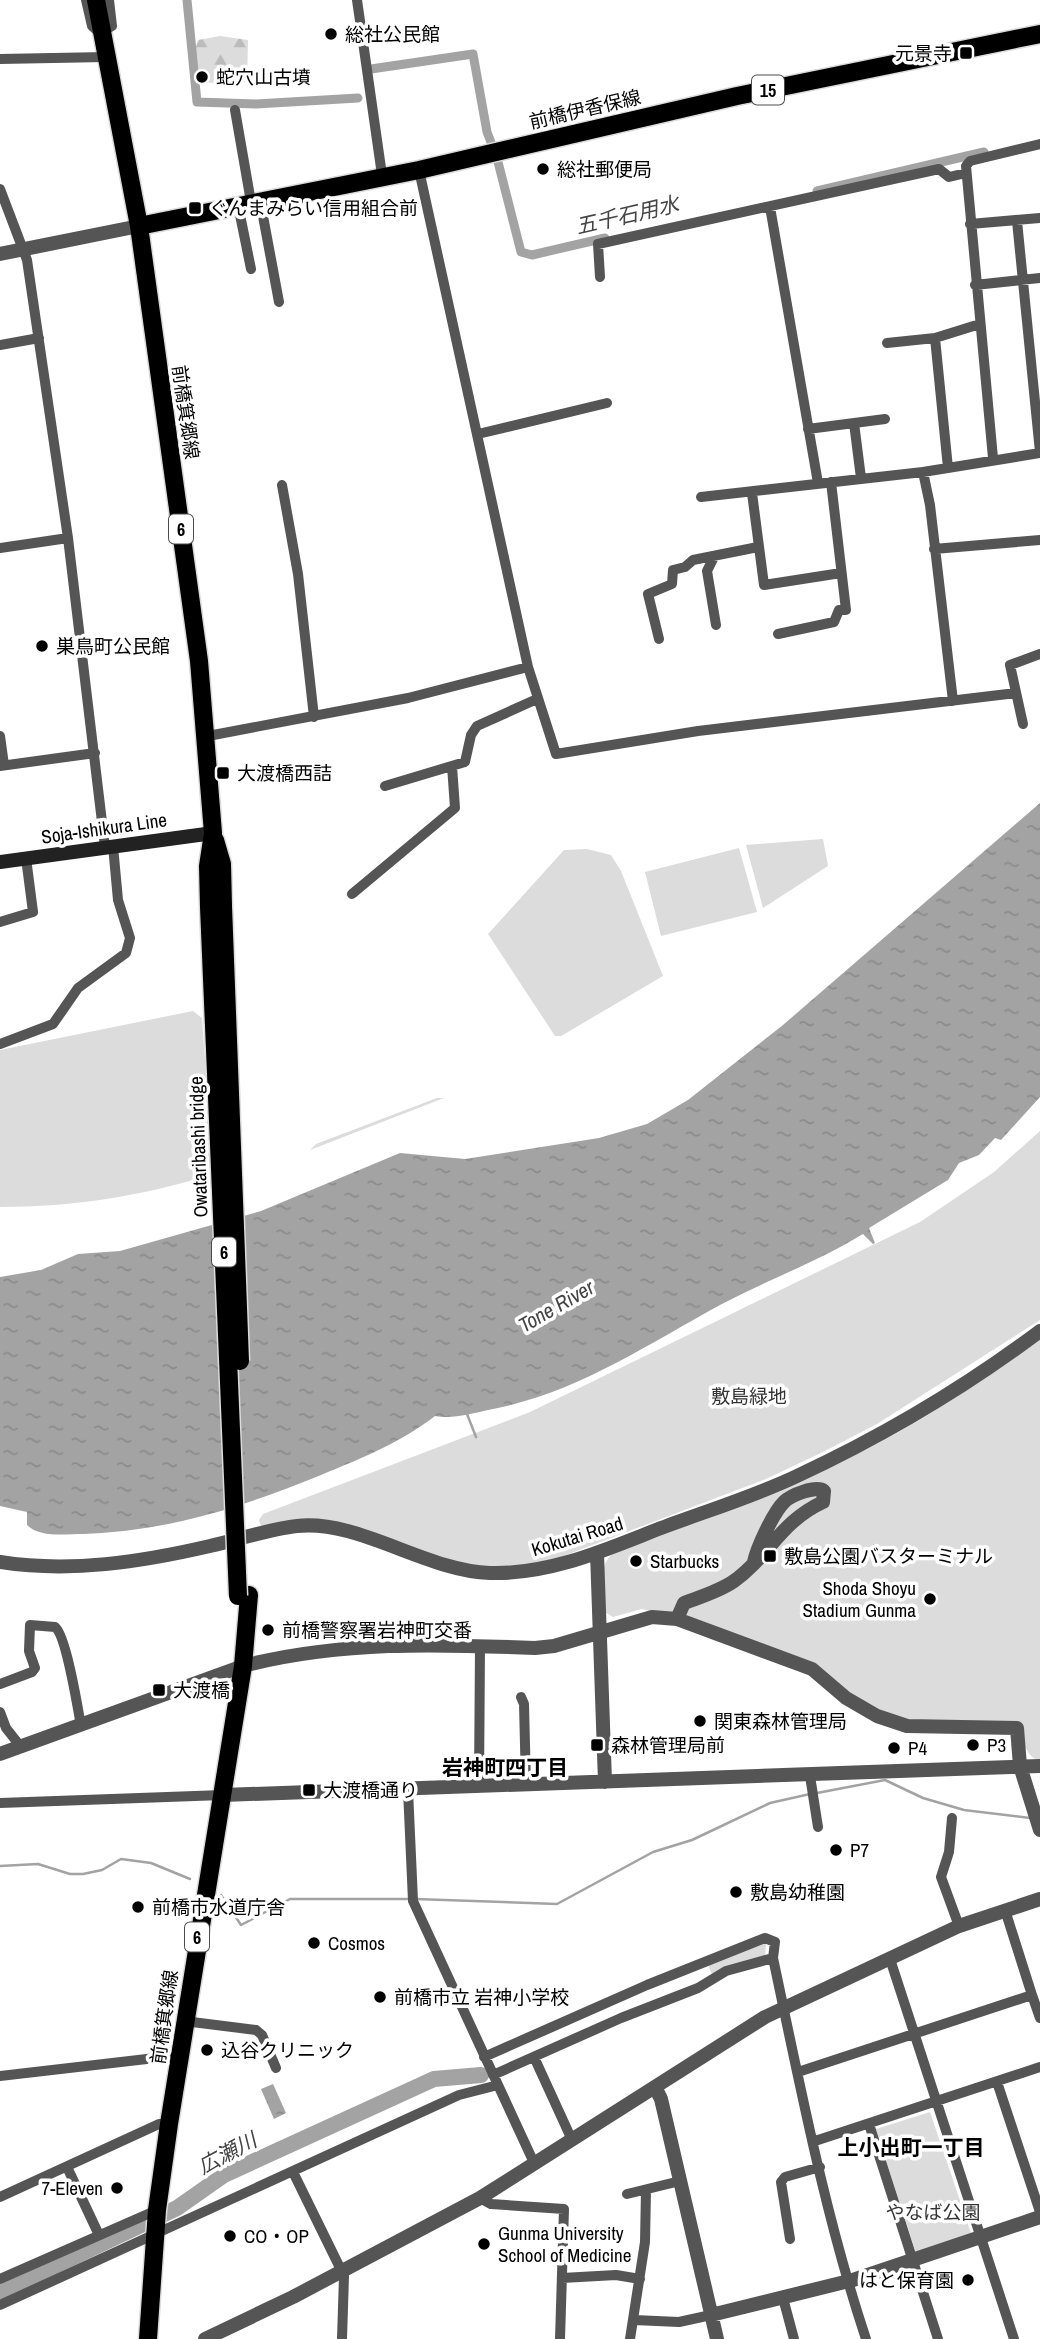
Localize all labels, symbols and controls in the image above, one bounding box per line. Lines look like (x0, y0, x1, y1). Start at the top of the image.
place label: 総社公民館 (345, 21, 440, 47)
marker: 総社公民館 (323, 26, 339, 42)
place label: 元景寺 (895, 40, 952, 66)
marker: 元景寺 (958, 45, 974, 61)
place label: 蛇穴山古墳 (216, 64, 311, 90)
marker: 蛇穴山古墳 (194, 69, 210, 85)
road number: 15 (752, 76, 784, 104)
street label: 前橋伊香保線 (527, 84, 643, 134)
place label: 総社郵便局 (557, 156, 652, 182)
marker: 総社郵便局 (535, 161, 551, 177)
water label: 五千石用水 (573, 189, 683, 241)
place label: ぐんまみらい信用組合前 (209, 195, 418, 221)
marker: ぐんまみらい信用組合前 (187, 200, 203, 216)
street label: 前橋箕郷線 (167, 363, 205, 461)
road number: 6 (169, 514, 193, 544)
place label: 巣鳥町公民館 (56, 633, 170, 659)
marker: 巣鳥町公民館 (34, 638, 50, 654)
place label: 大渡橋西詰 (237, 760, 332, 786)
marker: 大渡橋西詰 (215, 765, 231, 781)
street label: Soja-Ishikura Line (40, 806, 168, 850)
street label: Owataribashi bridge (183, 1076, 213, 1218)
road number: 6 (212, 1238, 236, 1266)
water label: Tone River (513, 1272, 600, 1339)
park label: 敷島緑地 (711, 1383, 787, 1409)
street label: Kokutai Road (528, 1510, 626, 1562)
place label: 敷島公園バスターミナル (784, 1543, 993, 1569)
place label: Starbucks (650, 1548, 719, 1574)
marker: 敷島公園バスターミナル (762, 1548, 778, 1564)
marker: Starbucks (628, 1553, 644, 1569)
place label: Shoda Shoyu Stadium Gunma (803, 1575, 916, 1623)
marker: Shoda Shoyu Stadium Gunma (922, 1591, 938, 1607)
place label: 前橋警察署岩神町交番 (282, 1617, 472, 1643)
marker: 前橋警察署岩神町交番 (260, 1622, 276, 1638)
place label: 大渡橋 (173, 1677, 230, 1703)
marker: 大渡橋 (151, 1682, 167, 1698)
place label: 関東森林管理局 (714, 1708, 847, 1734)
marker: 関東森林管理局 (692, 1713, 708, 1729)
place label: 森林管理局前 (611, 1732, 725, 1758)
place label: P3 (987, 1732, 1006, 1758)
place label: P4 (908, 1735, 927, 1761)
marker: 森林管理局前 (589, 1737, 605, 1753)
marker: P3 (965, 1737, 981, 1753)
marker: P4 (886, 1740, 902, 1756)
district label: 岩神町四丁目 (442, 1753, 568, 1782)
place label: 大渡橋通り (323, 1777, 418, 1803)
marker: 大渡橋通り (301, 1782, 317, 1798)
place label: P7 (850, 1837, 869, 1863)
marker: P7 (828, 1842, 844, 1858)
place label: 敷島幼稚園 (750, 1879, 845, 1905)
marker: 敷島幼稚園 (728, 1884, 744, 1900)
place label: 前橋市水道庁舎 (152, 1894, 285, 1920)
marker: 前橋市水道庁舎 (130, 1899, 146, 1915)
road number: 6 (185, 1923, 209, 1952)
place label: Cosmos (328, 1930, 385, 1956)
marker: Cosmos (306, 1935, 322, 1951)
street label: 前橋箕郷線 (145, 1968, 183, 2066)
place label: 前橋市立 岩神小学校 (394, 1984, 569, 2010)
marker: 前橋市立 岩神小学校 (372, 1989, 388, 2005)
place label: 込谷クリニック (221, 2037, 354, 2063)
marker: 込谷クリニック (199, 2042, 215, 2058)
water label: 広瀬川 (192, 2124, 263, 2181)
district label: 上小出町一丁目 (838, 2133, 985, 2162)
place label: 7-Eleven (42, 2175, 103, 2201)
marker: 7-Eleven (109, 2180, 125, 2196)
park label: やなば公園 (885, 2199, 981, 2225)
place label: Gunma University School of Medicine (498, 2220, 631, 2268)
place label: CO・OP (244, 2223, 309, 2249)
marker: CO・OP (222, 2228, 238, 2244)
marker: Gunma University School of Medicine (476, 2236, 492, 2252)
place label: はと保育園 (859, 2267, 954, 2293)
marker: はと保育園 (960, 2272, 976, 2288)

